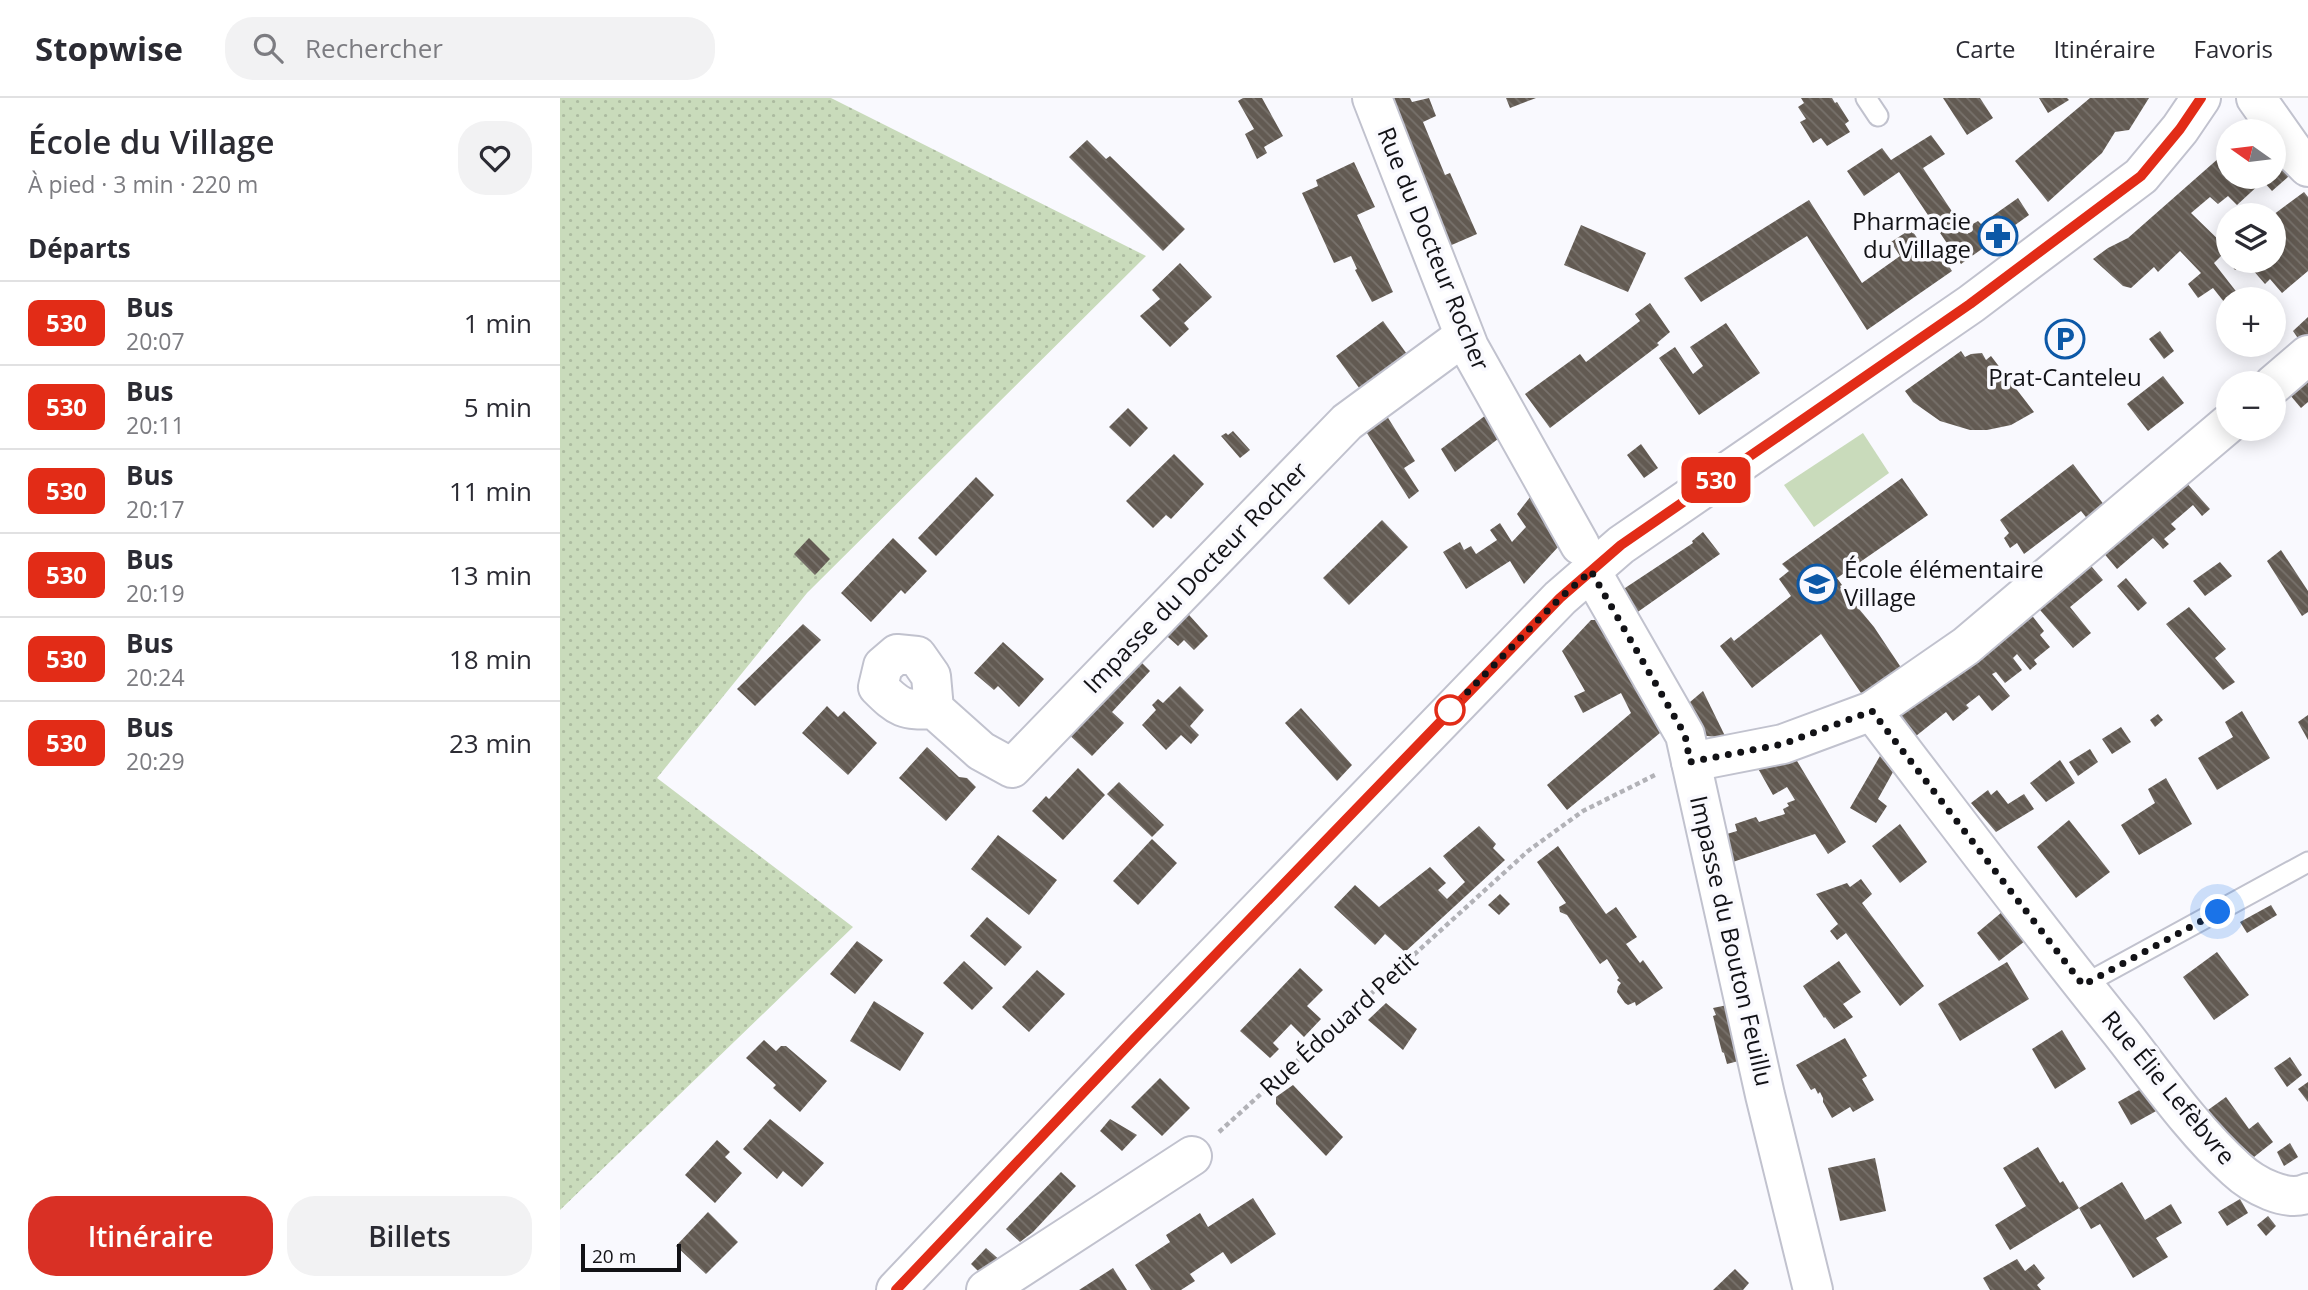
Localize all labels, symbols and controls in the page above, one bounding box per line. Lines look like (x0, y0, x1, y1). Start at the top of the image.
search box (225, 17, 715, 80)
text: Stopwise (35, 26, 183, 71)
icon: search (249, 29, 287, 67)
text: Rechercher (305, 30, 443, 66)
text: Carte (1955, 32, 2016, 65)
text: Itinéraire (2054, 32, 2156, 65)
text: Favoris (2194, 32, 2273, 65)
text: École du Village (28, 119, 274, 164)
north arrow (2216, 119, 2286, 189)
map controls (2216, 119, 2286, 441)
button: heart (458, 121, 532, 195)
street label: Rue du Docteur Rocher (1370, 122, 1498, 375)
text: À pied · 3 min · 220 m (28, 168, 258, 200)
button: layers (2216, 203, 2286, 273)
place label: Pharmacie du Village (1852, 204, 1971, 265)
pharmacy icon: Pharmacie du Village (1977, 215, 2019, 257)
text: Départs (28, 230, 131, 266)
button: + (2216, 287, 2286, 357)
text: Bus (126, 289, 173, 325)
text: 1 min (464, 305, 532, 341)
text: 530 (46, 306, 87, 339)
parking icon: Prat-Canteleu (2044, 318, 2086, 360)
text: 20:07 (126, 325, 185, 357)
place label: Prat-Canteleu (1988, 360, 2142, 393)
button: − (2216, 371, 2286, 441)
text: Bus (126, 373, 173, 409)
text: 5 min (464, 389, 532, 425)
text: 530 (46, 390, 87, 423)
text: 20:11 (126, 409, 185, 441)
street label: Impasse du Docteur Rocher (1075, 454, 1315, 700)
text: Bus (126, 457, 173, 493)
line badge: 530 (1676, 457, 1756, 503)
text: 530 (1695, 463, 1737, 496)
text: 11 min (449, 473, 532, 509)
text: 530 (46, 474, 87, 507)
text: 20:17 (126, 493, 185, 525)
text: Bus (126, 541, 173, 577)
place label: École élémentaire Village (1844, 552, 2044, 613)
text: 13 min (449, 557, 532, 593)
text: 530 (46, 558, 87, 591)
school or university icon: École élémentaire Village (1796, 563, 1838, 605)
text: 20:19 (126, 577, 185, 609)
text: Bus (126, 625, 173, 661)
text: 18 min (449, 641, 532, 677)
text: 530 (46, 642, 87, 675)
text: 20:24 (126, 661, 185, 693)
unlabelled marker (1435, 695, 1465, 725)
text: Bus (126, 709, 173, 745)
text: 23 min (449, 725, 532, 761)
text: 530 (46, 726, 87, 759)
text: 20:29 (126, 745, 185, 777)
street label: Impasse du Bouton Feuillu (1683, 792, 1782, 1089)
your location (2200, 894, 2235, 929)
street label: Rue Édouard Petit (1252, 943, 1424, 1103)
street label: Rue Élie Lefèbvre (2095, 1003, 2243, 1171)
button: Itinéraire (28, 1196, 273, 1276)
button: Billets (287, 1196, 532, 1276)
scale bar (581, 1241, 681, 1273)
text: 20 m (592, 1243, 636, 1269)

